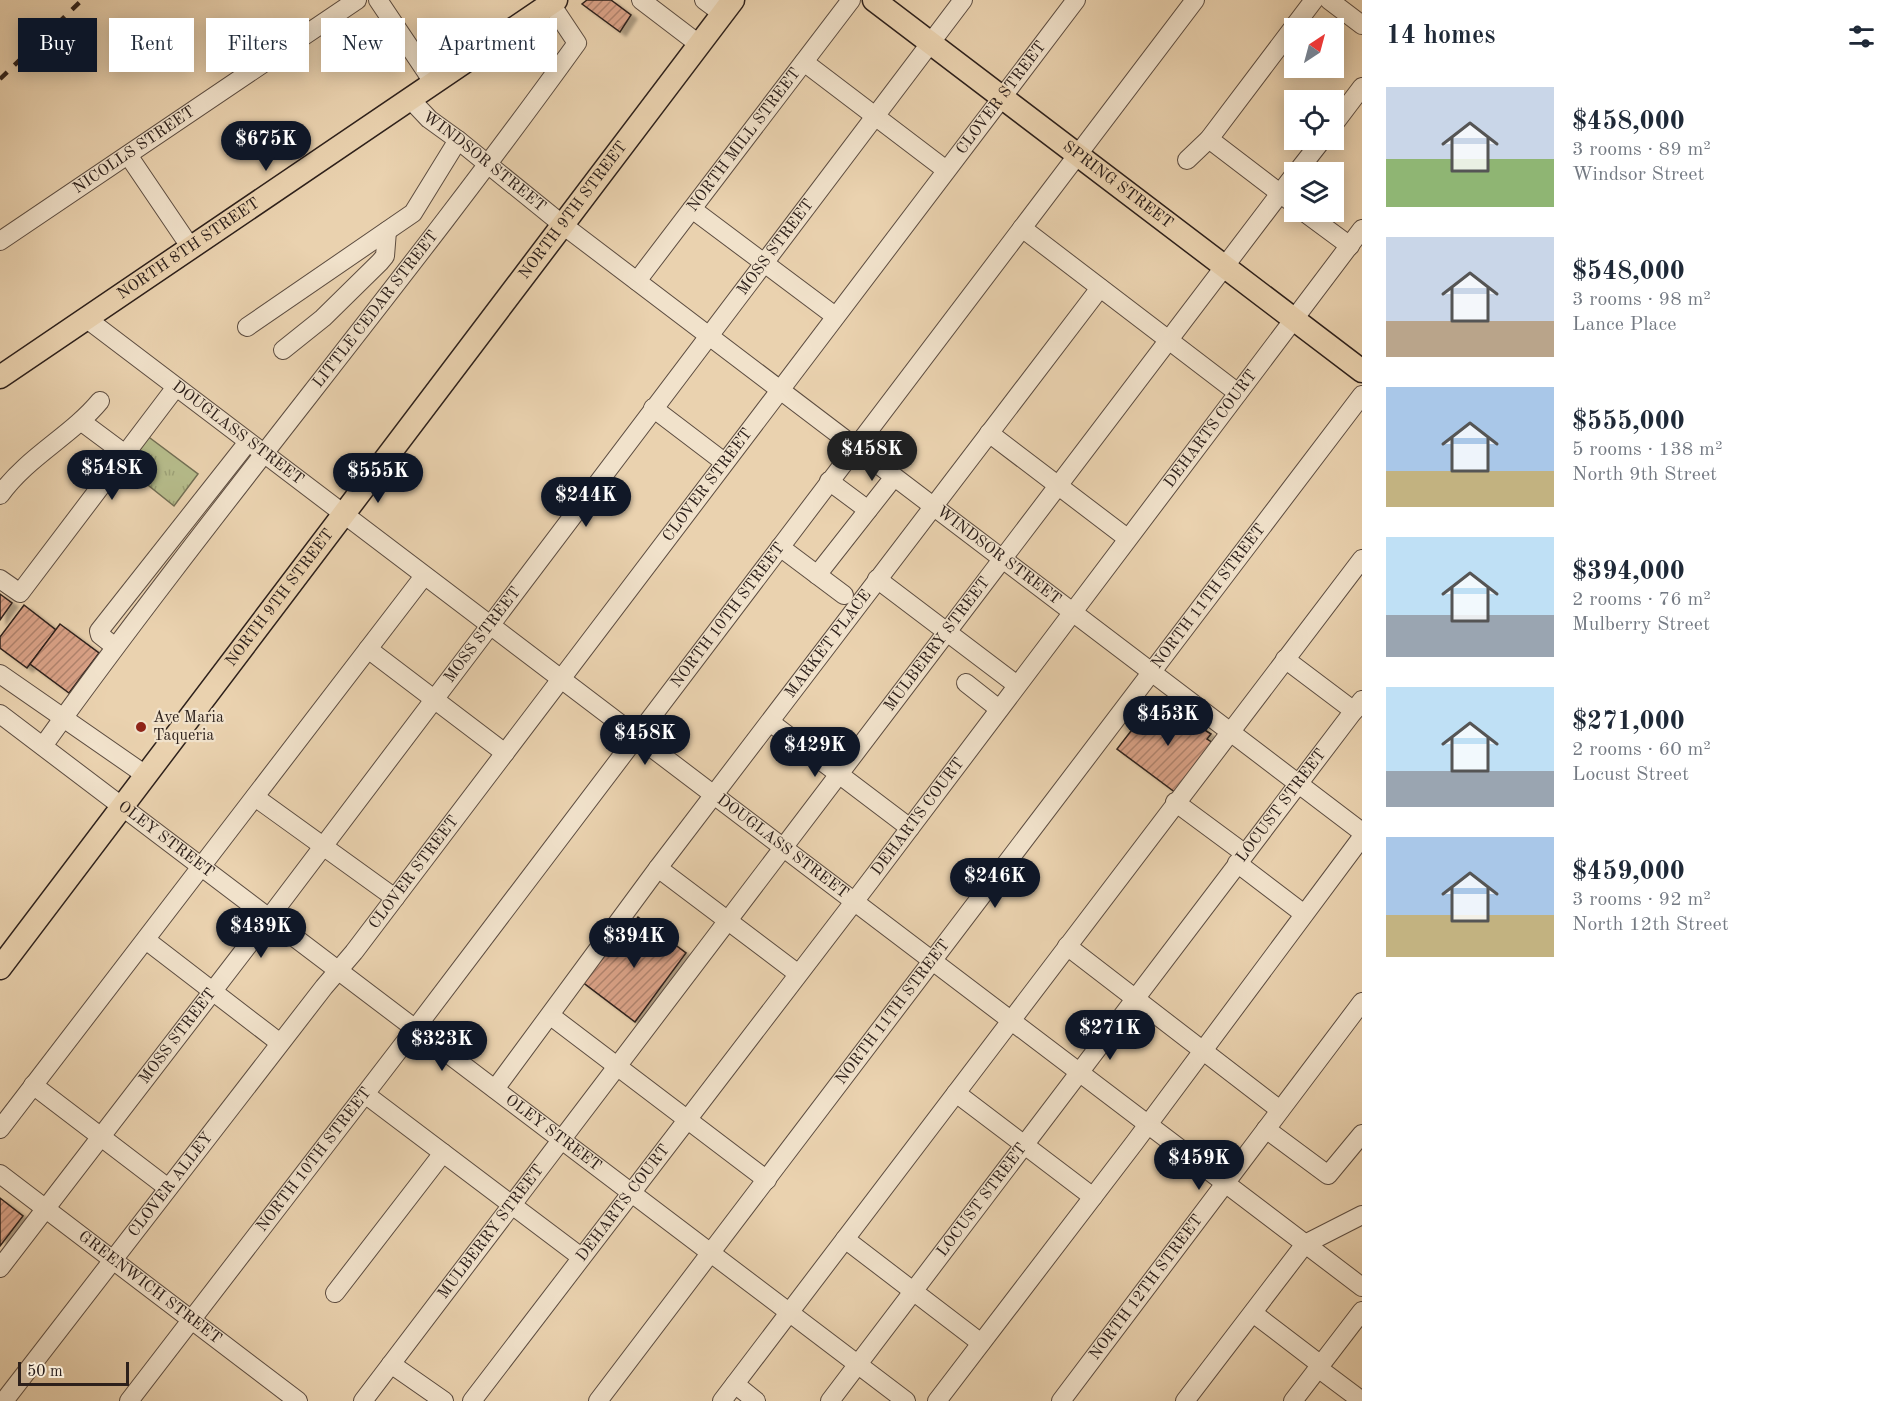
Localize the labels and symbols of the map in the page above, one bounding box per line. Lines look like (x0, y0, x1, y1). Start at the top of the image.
north arrow (1284, 18, 1344, 78)
street label: CLOVER STREET (954, 39, 1049, 158)
street label: NORTH MILL STREET (685, 65, 804, 215)
street label: NICOLLS STREET (71, 104, 198, 197)
street label: WINDSOR STREET (419, 109, 548, 215)
pin: $675K (224, 121, 308, 172)
street label: SPRING STREET (1060, 138, 1175, 232)
street label: NORTH 9TH STREET (517, 139, 630, 282)
street label: NORTH 8TH STREET (115, 195, 263, 303)
street label: MOSS STREET (735, 197, 817, 298)
street label: LITTLE CEDAR STREET (310, 228, 442, 391)
street label: DEHARTS COURT (1162, 367, 1260, 491)
street label: DOUGLASS STREET (169, 378, 306, 488)
street label: CLOVER STREET (660, 426, 756, 545)
pin: $458K (830, 431, 914, 482)
pin: $548K (70, 450, 154, 501)
pin: $555K (336, 453, 420, 504)
pin: $244K (544, 477, 628, 528)
street label: WINDSOR STREET (933, 504, 1064, 608)
street label: NORTH 11TH STREET (1149, 521, 1269, 672)
street label: NORTH 9TH STREET (223, 526, 337, 670)
street label: NORTH 10TH STREET (669, 540, 788, 691)
street label: MULBERRY STREET (882, 574, 993, 714)
street label: MOSS STREET (442, 584, 524, 686)
street label: MARKET PLACE (782, 587, 875, 701)
pin: $453K (1126, 696, 1210, 747)
place label: Ave Maria Taqueria (153, 710, 224, 744)
pin: $458K (603, 715, 687, 766)
marker: Ave Maria Taqueria (134, 720, 148, 734)
pin: $429K (773, 727, 857, 778)
street label: LOCUST STREET (1234, 746, 1329, 866)
street label: DEHARTS COURT (869, 755, 968, 879)
street label: DOUGLASS STREET (714, 792, 851, 902)
street label: OLEY STREET (115, 798, 217, 881)
street label: CLOVER STREET (366, 813, 462, 932)
pin: $246K (953, 858, 1037, 909)
pin: $439K (219, 908, 303, 959)
pin: $394K (592, 918, 676, 969)
street label: NORTH 11TH STREET (833, 937, 953, 1088)
street label: MOSS STREET (136, 986, 219, 1087)
pin: $271K (1068, 1010, 1152, 1061)
pin: $323K (400, 1021, 484, 1072)
street label: NORTH 10TH STREET (254, 1085, 375, 1235)
street label: OLEY STREET (502, 1092, 604, 1175)
street label: CLOVER ALLEY (126, 1130, 216, 1240)
pin: $459K (1157, 1140, 1241, 1191)
street label: LOCUST STREET (934, 1141, 1030, 1260)
street label: DEHARTS COURT (574, 1142, 673, 1265)
street label: MULBERRY STREET (435, 1162, 547, 1302)
street label: NORTH 12TH STREET (1087, 1212, 1206, 1363)
street label: GREENWICH STREET (75, 1229, 224, 1347)
scale bar (18, 1359, 129, 1386)

